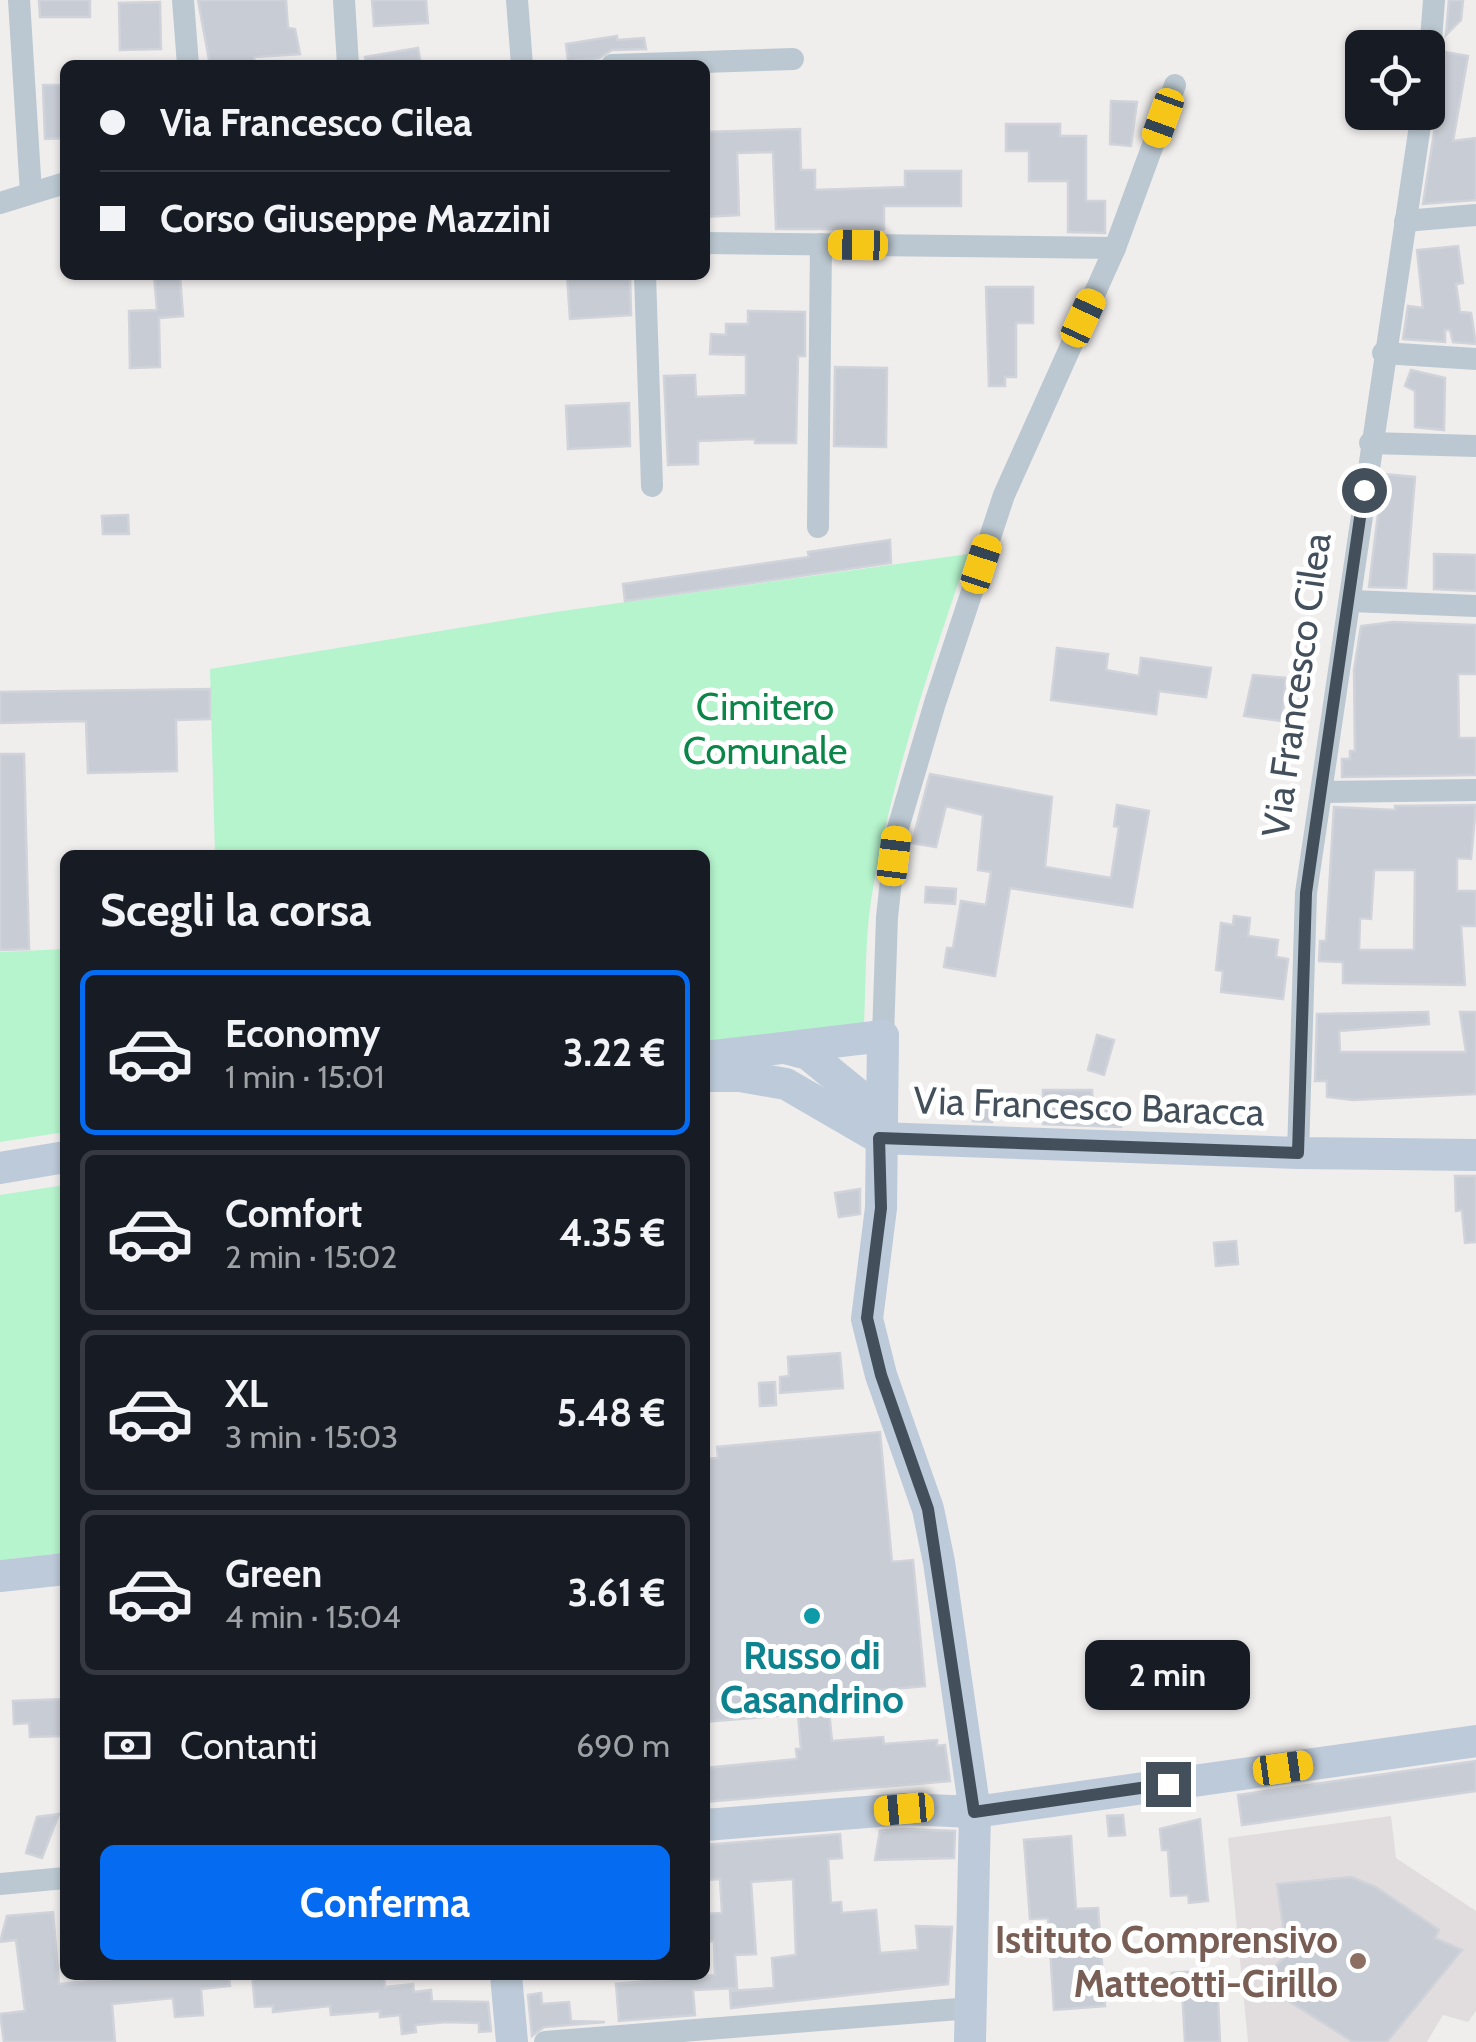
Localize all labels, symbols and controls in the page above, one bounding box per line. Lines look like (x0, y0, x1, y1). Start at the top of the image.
map controls (1345, 30, 1445, 130)
button: locate (1345, 30, 1445, 130)
car (1139, 85, 1187, 151)
text: Via Francesco Cilea (160, 99, 472, 146)
text: Corso Giuseppe Mazzini (160, 195, 551, 242)
car (828, 229, 888, 261)
car (1057, 284, 1109, 352)
route start (1342, 468, 1387, 513)
street label: Via Francesco Cilea (1251, 530, 1341, 840)
car (957, 531, 1005, 597)
park label: Cimitero Comunale (683, 683, 847, 774)
car (875, 824, 913, 888)
text: Scegli la corsa (100, 883, 372, 937)
icon: car (105, 1008, 195, 1098)
text: Economy (225, 1010, 380, 1057)
text: 3.22 € (563, 1029, 665, 1076)
text: 1 min · 15:01 (225, 1057, 385, 1096)
street label: Via Francesco Baracca (913, 1076, 1265, 1136)
icon: car (105, 1188, 195, 1278)
text: Comfort (225, 1190, 362, 1237)
text: 4.35 € (559, 1209, 665, 1256)
text: 2 min · 15:02 (225, 1237, 397, 1276)
icon: car (105, 1368, 195, 1458)
text: XL (225, 1370, 268, 1417)
text: 5.48 € (557, 1389, 665, 1436)
text: 3 min · 15:03 (225, 1417, 398, 1456)
icon: car (105, 1548, 195, 1638)
text: Green (225, 1550, 322, 1597)
text: 3.61 € (568, 1569, 665, 1616)
text: 4 min · 15:04 (225, 1597, 401, 1636)
marker: Russo di Casandrino (801, 1605, 823, 1627)
place label: Russo di Casandrino (720, 1632, 904, 1723)
callout: 2 min (1086, 1639, 1250, 1709)
text: 2 min (1129, 1655, 1206, 1694)
icon: cash (100, 1718, 155, 1773)
text: Contanti (180, 1722, 318, 1769)
text: 690 m (576, 1726, 670, 1765)
car (1251, 1749, 1315, 1787)
route end (1146, 1762, 1191, 1807)
car (873, 1791, 935, 1827)
button: Conferma (100, 1845, 670, 1960)
place label: Istituto Comprensivo Matteotti-Cirillo (995, 1916, 1338, 2007)
marker: Istituto Comprensivo Matteotti-Cirillo (1347, 1950, 1369, 1972)

